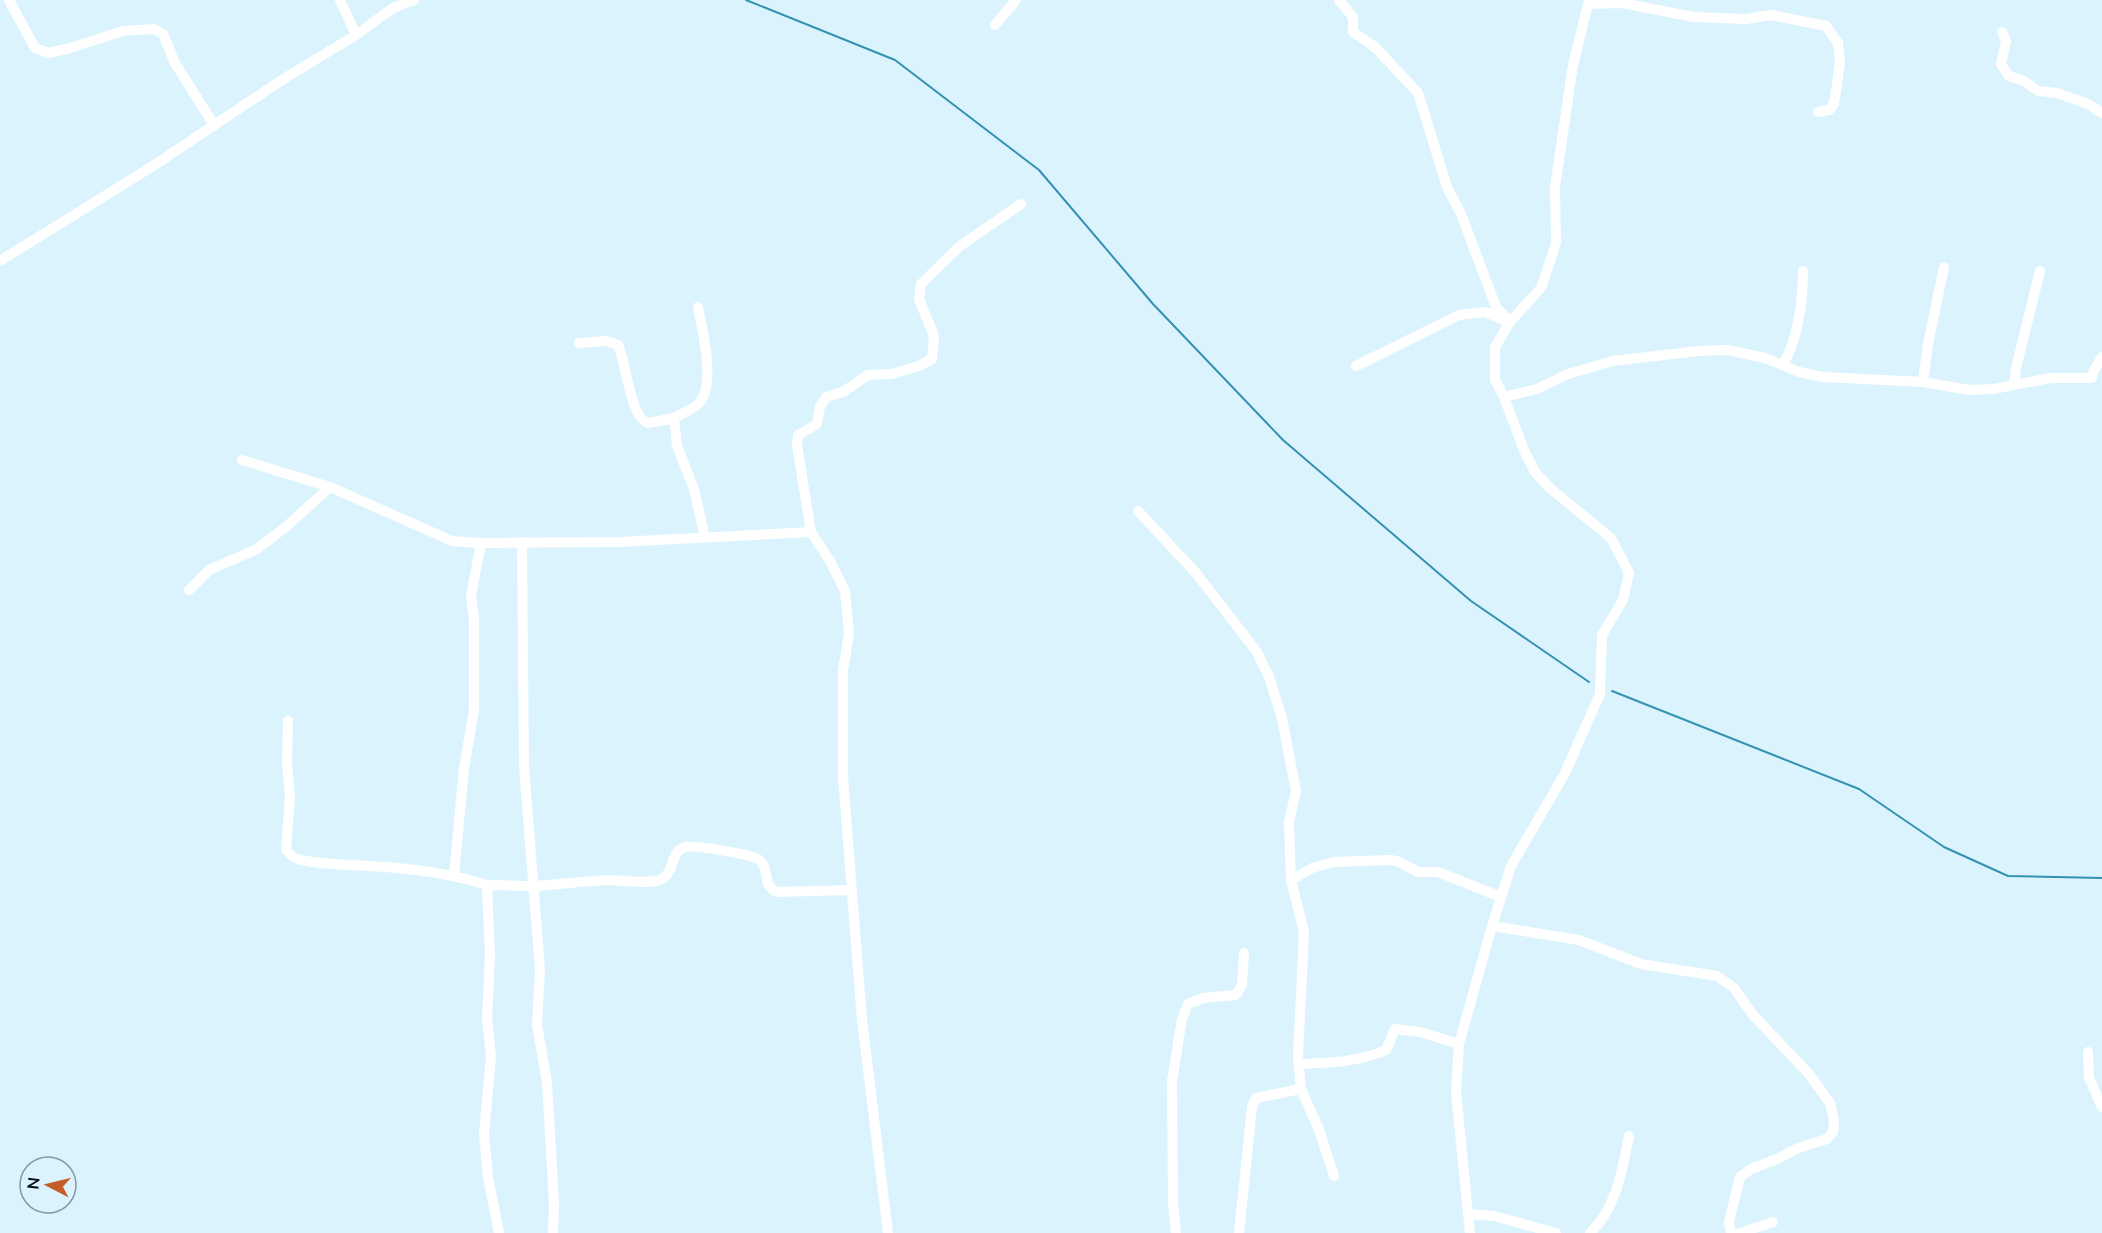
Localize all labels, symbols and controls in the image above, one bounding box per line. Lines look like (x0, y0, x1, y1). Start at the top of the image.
north arrow (18, 1155, 78, 1215)
text: N (22, 1176, 44, 1190)

